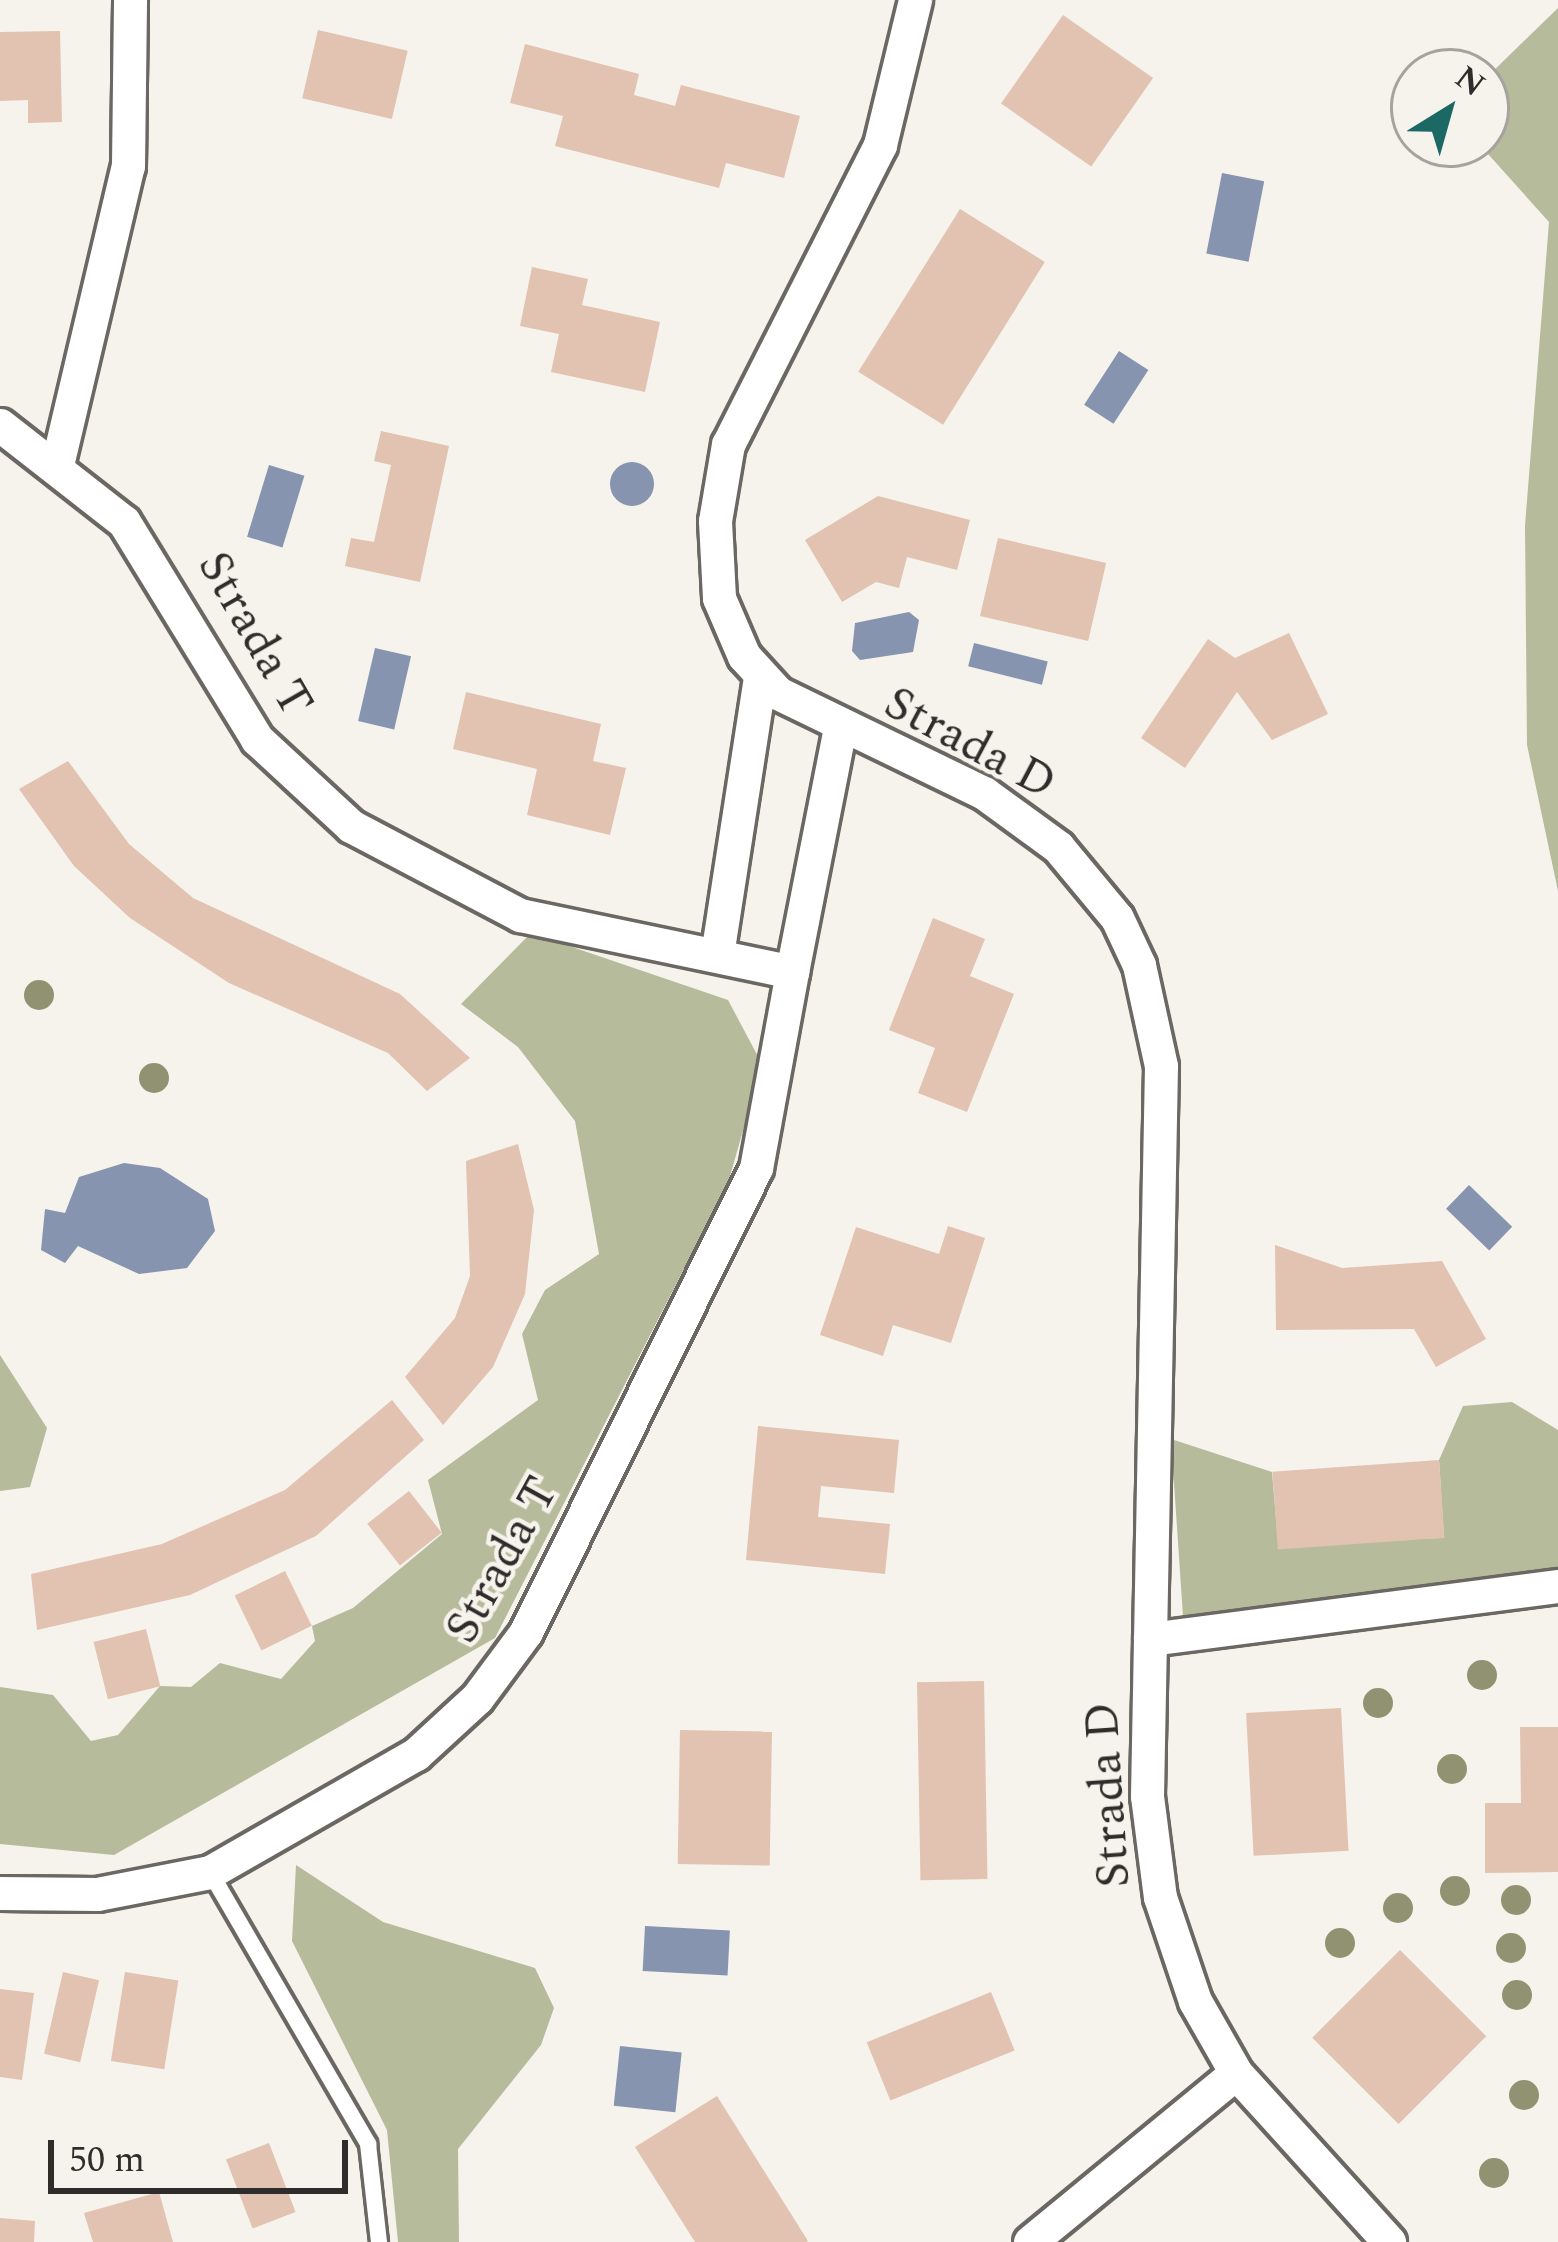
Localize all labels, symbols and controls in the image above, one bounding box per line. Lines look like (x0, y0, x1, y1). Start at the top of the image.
north arrow (1390, 48, 1510, 168)
text: N (1444, 54, 1496, 110)
street label: Strada T (185, 541, 325, 727)
street label: Strada D (874, 674, 1066, 812)
street label: Strada T (433, 1467, 571, 1653)
street label: Strada D (1073, 1700, 1143, 1890)
scale bar (54, 2116, 354, 2190)
text: 50 m (69, 2133, 145, 2188)

